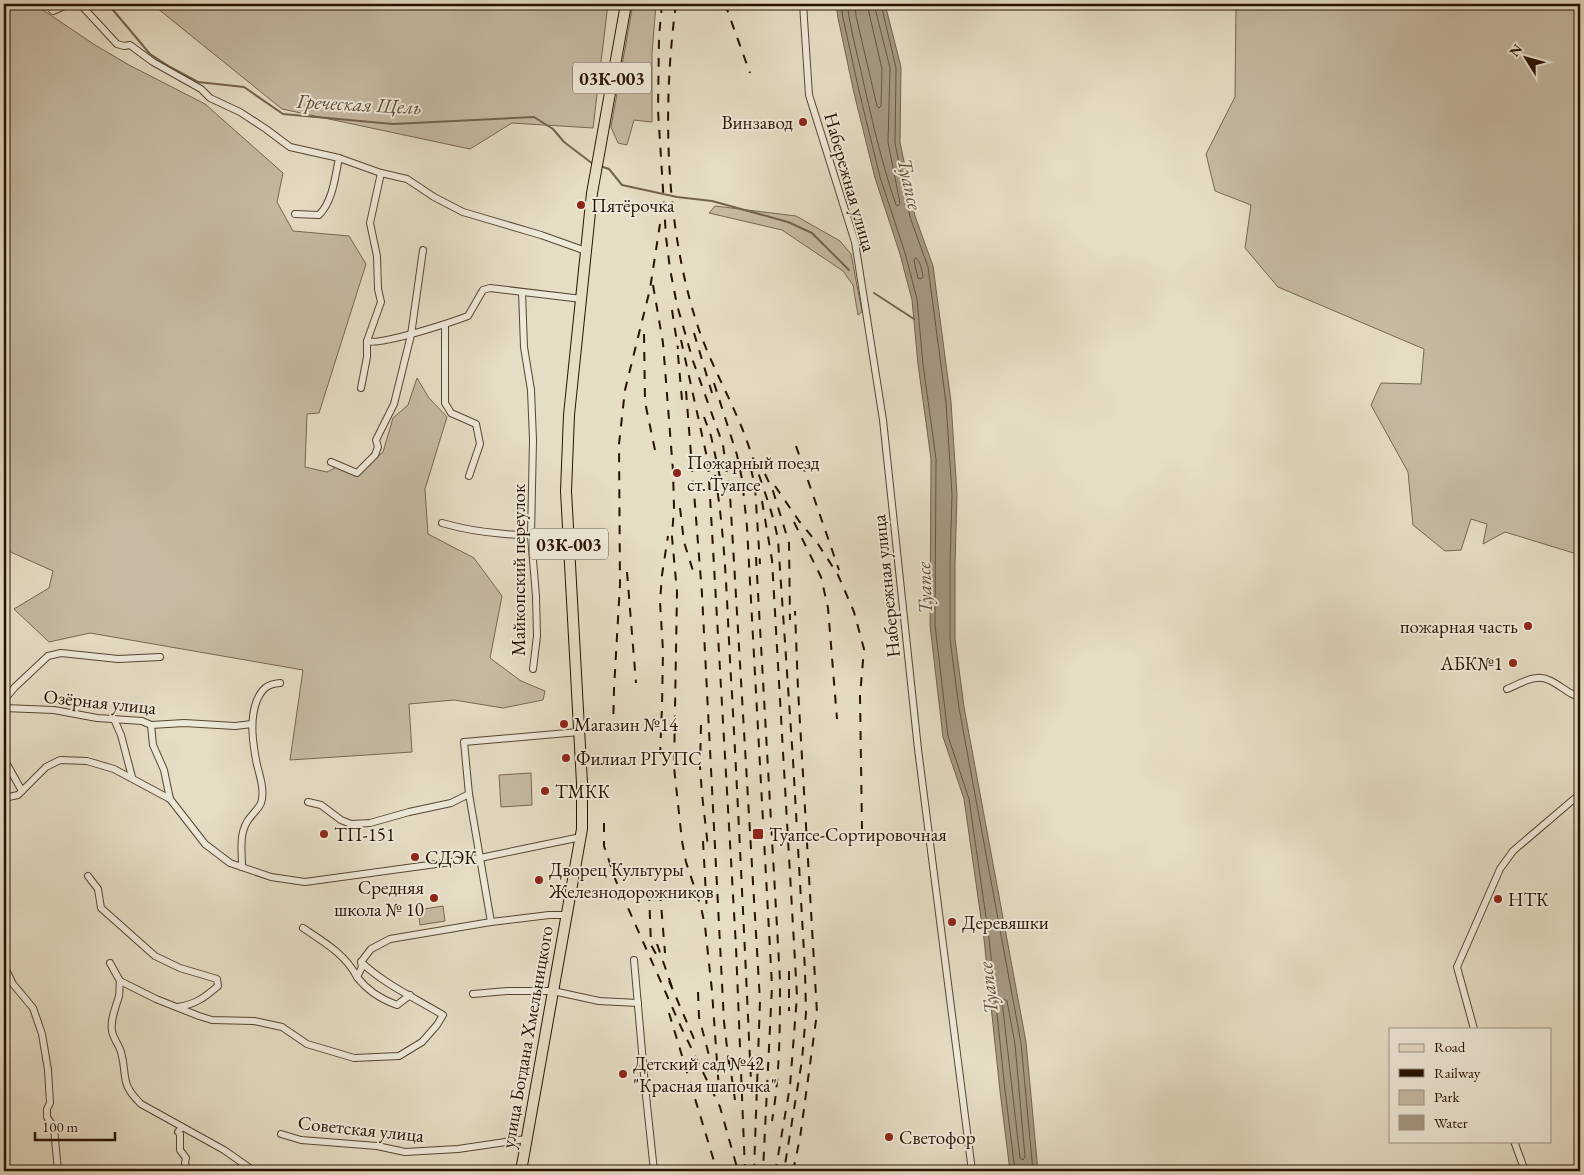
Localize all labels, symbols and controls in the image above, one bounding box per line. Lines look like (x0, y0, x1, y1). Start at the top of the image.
north arrow (1502, 32, 1552, 82)
text: N (1505, 40, 1527, 60)
road number: 03К-003 (573, 62, 651, 94)
water label: Греческая Щель (295, 88, 422, 120)
place label: Винзавод (721, 110, 793, 135)
street label: Набережная улица (818, 110, 882, 255)
marker: Винзавод (797, 116, 809, 128)
water label: Туапсе (892, 156, 928, 212)
place label: Пятёрочка (591, 193, 675, 218)
marker: Пятёрочка (575, 199, 587, 211)
place label: Пожарный поезд ст. Туапсе (687, 450, 820, 497)
marker: Пожарный поезд ст. Туапсе (671, 467, 683, 479)
street label: Майкопский переулок (506, 484, 531, 656)
street label: Набережная улица (866, 513, 906, 659)
road number: 03К-003 (530, 528, 608, 560)
water label: Туапсе (910, 561, 938, 614)
place label: пожарная часть (1400, 614, 1518, 639)
marker: пожарная часть (1522, 620, 1534, 632)
place label: АБК№1 (1440, 651, 1503, 676)
marker: АБК№1 (1507, 657, 1519, 669)
street label: Озёрная улица (42, 684, 158, 720)
place label: Магазин №14 (574, 712, 679, 737)
marker: Магазин №14 (558, 718, 570, 730)
place label: Филиал РГУПС (576, 746, 702, 771)
marker: Филиал РГУПС (560, 752, 572, 764)
place label: ТМКК (555, 779, 610, 804)
marker: ТМКК (539, 785, 551, 797)
place label: ТП-151 (334, 822, 395, 847)
place label: Туапсе-Сортировочная (769, 822, 947, 847)
marker: Туапсе-Сортировочная (751, 827, 765, 841)
marker: ТП-151 (318, 828, 330, 840)
place label: СДЭК (425, 845, 477, 870)
marker: СДЭК (409, 851, 421, 863)
place label: Дворец Культуры Железнодорожников (548, 857, 714, 904)
marker: Дворец Культуры Железнодорожников (533, 874, 545, 886)
place label: Средняя школа № 10 (334, 875, 425, 922)
place label: НТК (1508, 887, 1549, 912)
marker: Средняя школа № 10 (428, 892, 440, 904)
marker: НТК (1492, 893, 1504, 905)
place label: Деревяшки (962, 910, 1049, 935)
marker: Деревяшки (946, 916, 958, 928)
street label: улица Богдана Хмельницкого (495, 924, 559, 1150)
water label: Туапсе (972, 960, 1004, 1015)
legend (1389, 1028, 1552, 1142)
text: Road (1434, 1037, 1466, 1056)
place label: Детский сад №42 "Красная шапочка" (633, 1051, 777, 1098)
text: Railway (1434, 1063, 1481, 1082)
marker: Детский сад №42 "Красная шапочка" (617, 1068, 629, 1080)
text: Park (1434, 1087, 1461, 1106)
scale bar (35, 1110, 115, 1142)
street label: Советская улица (297, 1110, 426, 1148)
text: Water (1434, 1113, 1468, 1132)
text: 100 m (42, 1117, 79, 1136)
place label: Светофор (899, 1125, 976, 1150)
marker: Светофор (883, 1131, 895, 1143)

